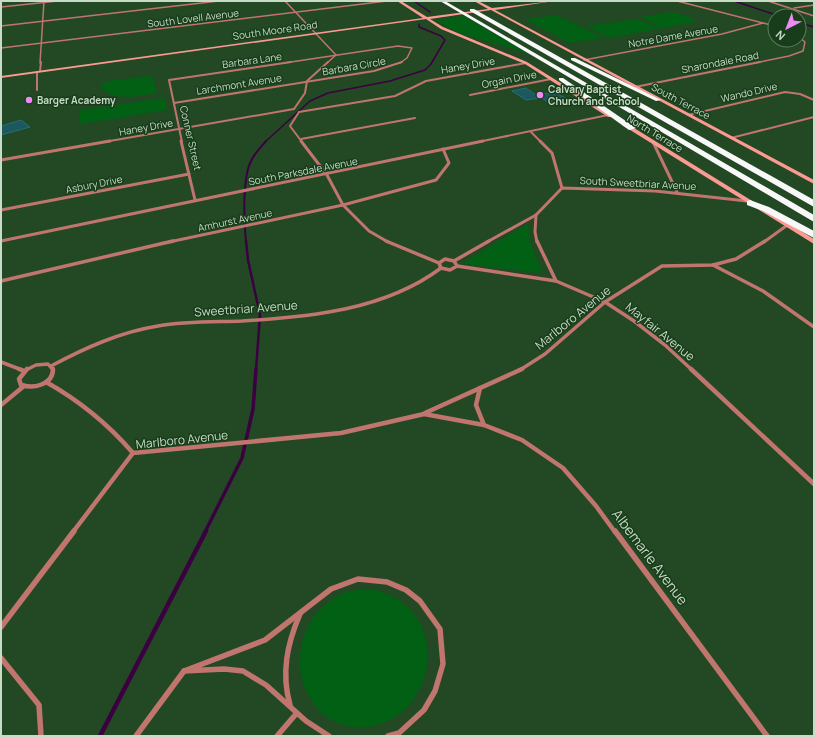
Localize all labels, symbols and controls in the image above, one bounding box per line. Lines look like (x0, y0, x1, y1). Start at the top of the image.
street label: South Lovell Avenue (146, 5, 240, 31)
north arrow (767, 8, 807, 48)
street label: South Moore Road (232, 17, 318, 43)
street label: Notre Dame Avenue (627, 21, 719, 51)
text: N (772, 28, 788, 44)
street label: Sharondale Road (680, 48, 760, 76)
street label: Barbara Lane (221, 49, 283, 71)
street label: Barbara Circle (321, 53, 387, 78)
street label: Haney Drive (440, 53, 496, 77)
street label: Orgain Drive (480, 67, 538, 91)
street label: Larchmont Avenue (195, 70, 283, 98)
street label: Wando Drive (719, 79, 779, 105)
street label: South Terrace (649, 80, 713, 122)
place label: Calvary Baptist Church and School (548, 82, 640, 108)
marker: Calvary Baptist Church and School (535, 90, 545, 100)
place label: Barger Academy (37, 93, 116, 107)
marker: Barger Academy (24, 95, 34, 105)
street label: Conner Street (177, 104, 205, 172)
street label: North Terrace (624, 111, 686, 155)
street label: Haney Drive (118, 115, 174, 139)
street label: South Parksdale Avenue (247, 154, 359, 188)
street label: Asbury Drive (64, 172, 124, 196)
street label: South Sweetbriar Avenue (579, 173, 697, 193)
street label: Amhurst Avenue (197, 205, 274, 235)
street label: Marlboro Avenue (531, 282, 614, 353)
street label: Sweetbriar Avenue (194, 296, 298, 321)
street label: Mayfair Avenue (622, 298, 699, 365)
street label: Marlboro Avenue (135, 426, 229, 453)
street label: Albemarle Avenue (608, 505, 693, 608)

